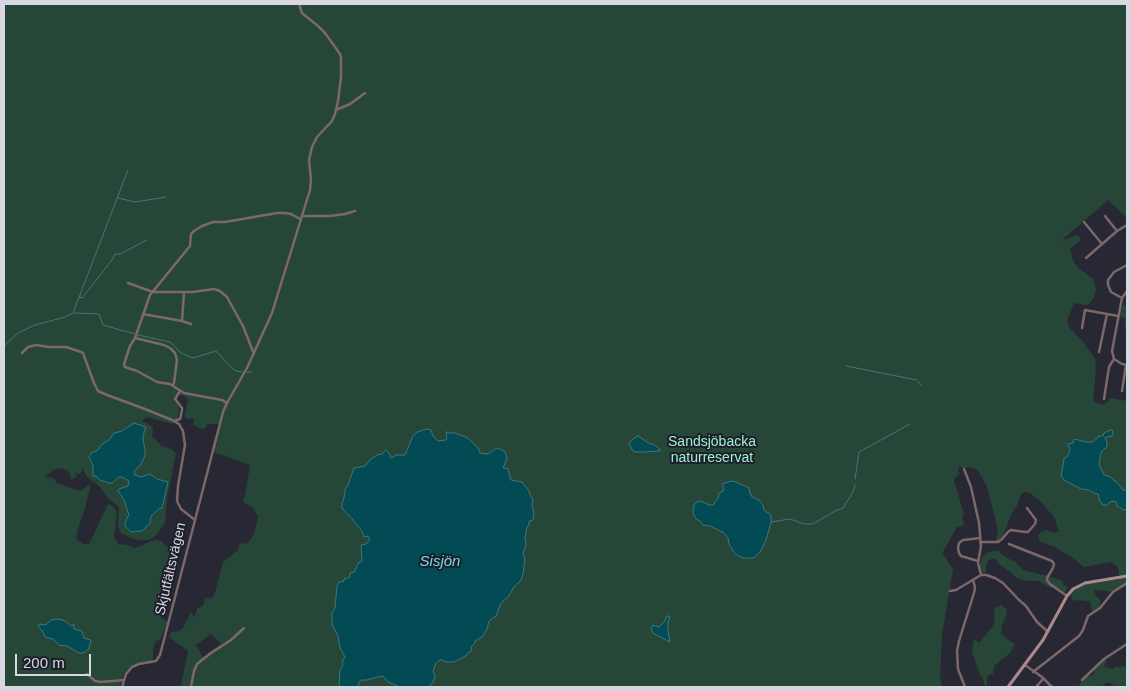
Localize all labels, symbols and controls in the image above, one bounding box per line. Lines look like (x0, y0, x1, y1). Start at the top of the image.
park label: Sandsjöbacka naturreservat (668, 434, 756, 467)
street label: Skjutfältsvägen (152, 521, 190, 617)
water label: Sisjön (420, 553, 460, 571)
scale bar (18, 644, 94, 676)
text: 200 m (23, 654, 65, 671)

